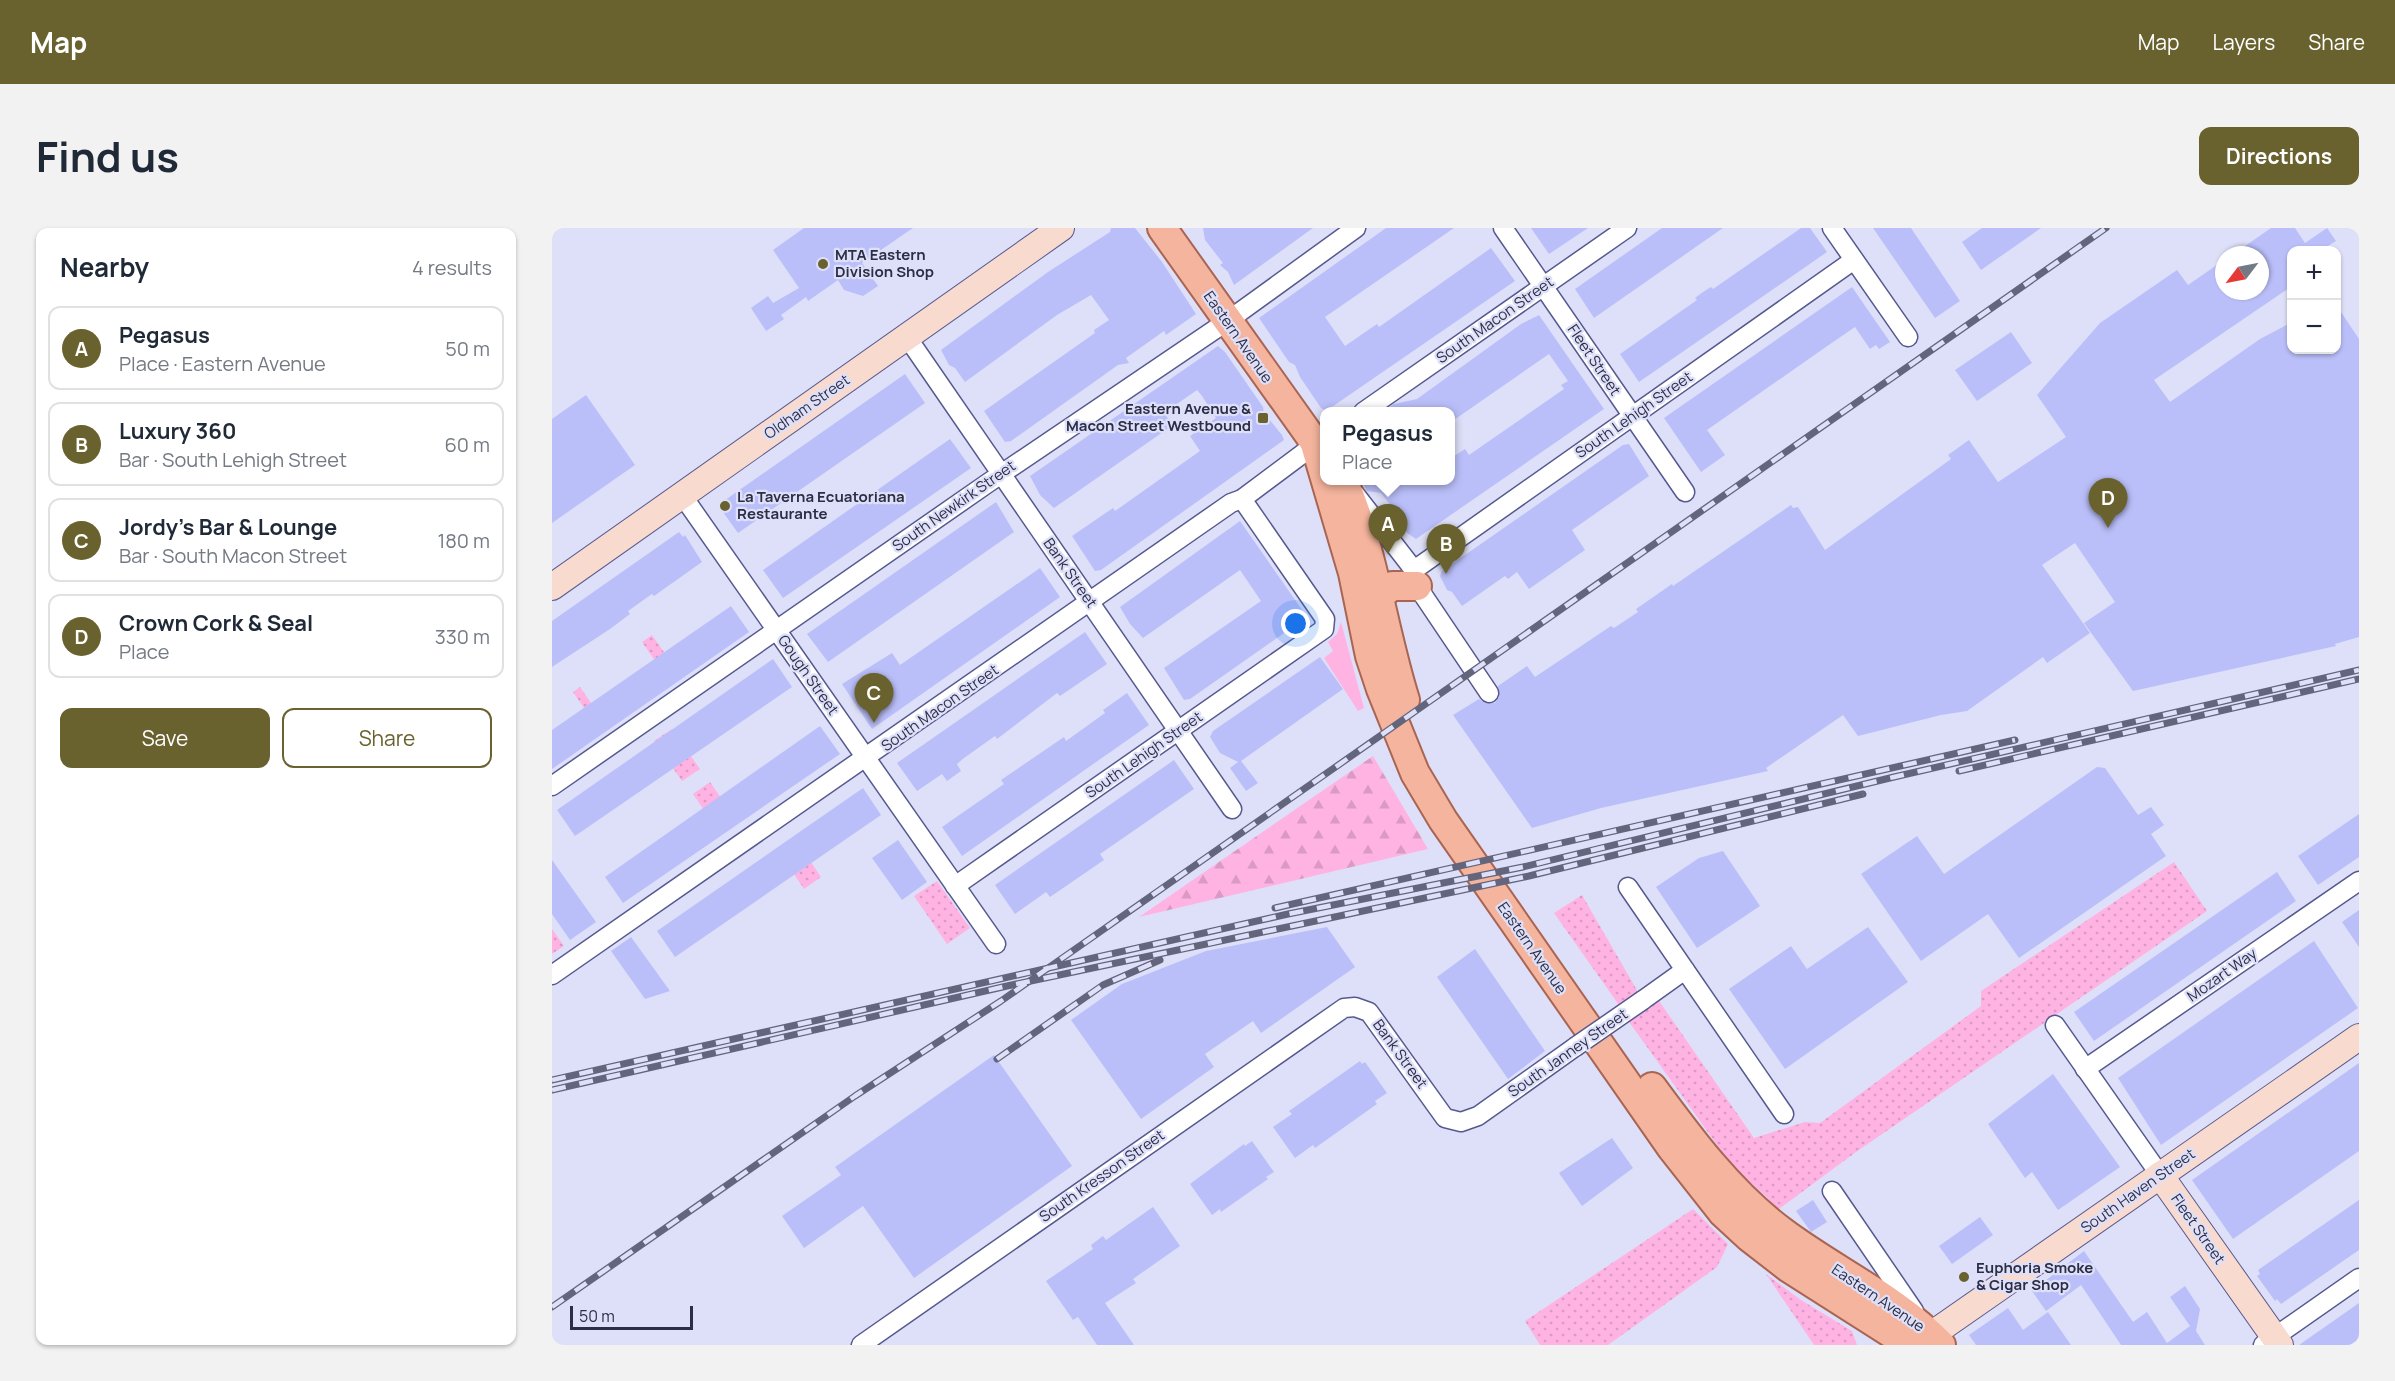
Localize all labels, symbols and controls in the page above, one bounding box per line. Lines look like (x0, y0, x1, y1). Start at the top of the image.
text: Map (30, 23, 87, 61)
text: Map (2138, 28, 2179, 56)
text: Layers (2212, 28, 2275, 56)
text: Share (2308, 28, 2365, 56)
text: Find us (36, 127, 179, 185)
button: Directions (2199, 127, 2359, 185)
place label: MTA Eastern Division Shop (835, 244, 934, 282)
north arrow (2215, 246, 2269, 300)
map controls (2287, 246, 2341, 354)
button: + (2287, 246, 2341, 300)
text: Nearby (60, 249, 149, 285)
text: 4 results (412, 254, 492, 281)
marker: MTA Eastern Division Shop (816, 257, 830, 271)
street label: South Macon Street (1432, 271, 1558, 368)
street label: Eastern Avenue (1199, 286, 1278, 387)
button: − (2287, 300, 2341, 354)
text: Pegasus (119, 320, 210, 350)
street label: Fleet Street (1563, 320, 1626, 399)
text: A (75, 335, 88, 362)
text: 50 m (445, 335, 490, 362)
text: Place · Eastern Avenue (119, 350, 326, 377)
street label: South Lehigh Street (1571, 366, 1697, 463)
street label: Oldham Street (760, 369, 854, 444)
place label: Eastern Avenue & Macon Street Westbound (1066, 398, 1251, 436)
popup (1320, 407, 1455, 485)
marker: Eastern Avenue & Macon Street Westbound (1256, 411, 1270, 425)
text: Luxury 360 (119, 416, 237, 446)
text: Pegasus (1342, 418, 1433, 448)
text: B (75, 431, 88, 458)
text: 60 m (444, 431, 490, 458)
text: Bar · South Lehigh Street (119, 446, 347, 473)
text: Place (1342, 448, 1392, 475)
street label: South Newkirk Street (888, 455, 1020, 556)
pin: D (2088, 478, 2128, 528)
place label: La Taverna Ecuatoriana Restaurante (737, 486, 905, 524)
marker: La Taverna Ecuatoriana Restaurante (718, 499, 732, 513)
pin: A (1368, 504, 1408, 554)
text: Jordy's Bar & Lounge (119, 512, 337, 542)
pin: B (1426, 524, 1466, 574)
text: C (74, 527, 89, 554)
text: 180 m (437, 527, 490, 554)
street label: Bank Street (1039, 534, 1102, 612)
text: Bar · South Macon Street (119, 542, 347, 569)
text: Crown Cork & Seal (119, 608, 313, 638)
your location (1281, 609, 1310, 638)
text: D (74, 623, 89, 650)
text: 330 m (435, 623, 490, 650)
street label: Gough Street (773, 631, 844, 719)
text: Place (119, 638, 169, 665)
street label: South Macon Street (877, 659, 1003, 756)
pin: C (854, 674, 894, 723)
street label: South Lehigh Street (1081, 706, 1207, 803)
button: Save (60, 708, 270, 768)
button: Share (282, 708, 492, 768)
street label: Eastern Avenue (1493, 897, 1572, 998)
street label: Mozart Way (2183, 943, 2261, 1006)
street label: South Janney Street (1504, 1003, 1632, 1102)
street label: Bank Street (1368, 1015, 1433, 1093)
street label: South Kresson Street (1035, 1124, 1169, 1227)
street label: South Haven Street (2076, 1143, 2199, 1238)
street label: Fleet Street (2166, 1189, 2230, 1268)
place label: Euphoria Smoke & Cigar Shop (1976, 1257, 2093, 1295)
street label: Eastern Avenue (1828, 1259, 1929, 1337)
marker: Euphoria Smoke & Cigar Shop (1957, 1270, 1971, 1284)
scale bar (570, 1303, 693, 1330)
text: 50 m (579, 1305, 615, 1327)

